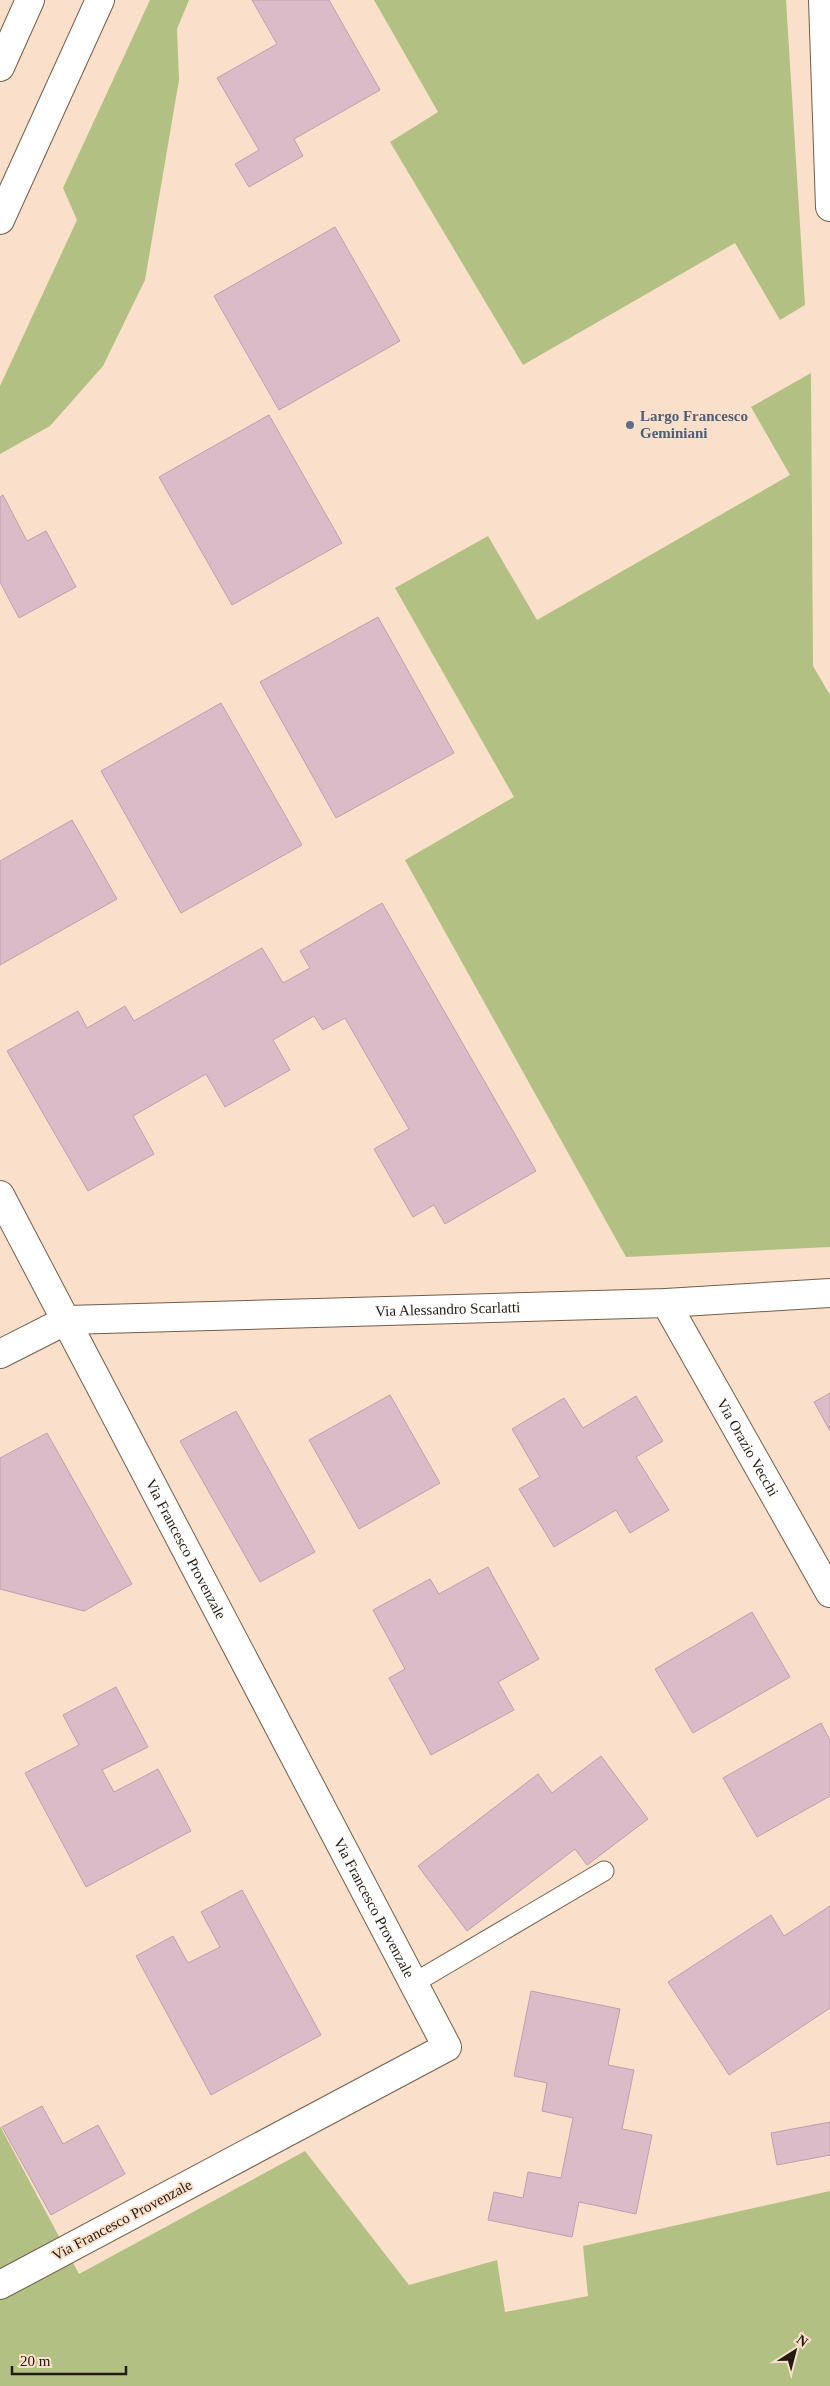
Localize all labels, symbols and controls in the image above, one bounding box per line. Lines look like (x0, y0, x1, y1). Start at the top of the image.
place label: Largo Francesco Geminiani (640, 408, 748, 441)
marker: Largo Francesco Geminiani (624, 419, 636, 431)
street label: Via Alessandro Scarlatti (375, 1299, 520, 1319)
street label: Via Orazio Vecchi (714, 1396, 782, 1499)
street label: Via Francesco Provenzale (143, 1476, 229, 1622)
street label: Via Francesco Provenzale (331, 1835, 417, 1981)
street label: Via Francesco Provenzale (50, 2176, 195, 2264)
north arrow (770, 2326, 820, 2376)
text: N (794, 2332, 811, 2350)
scale bar (12, 2344, 126, 2376)
text: 20 m (20, 2353, 51, 2369)

